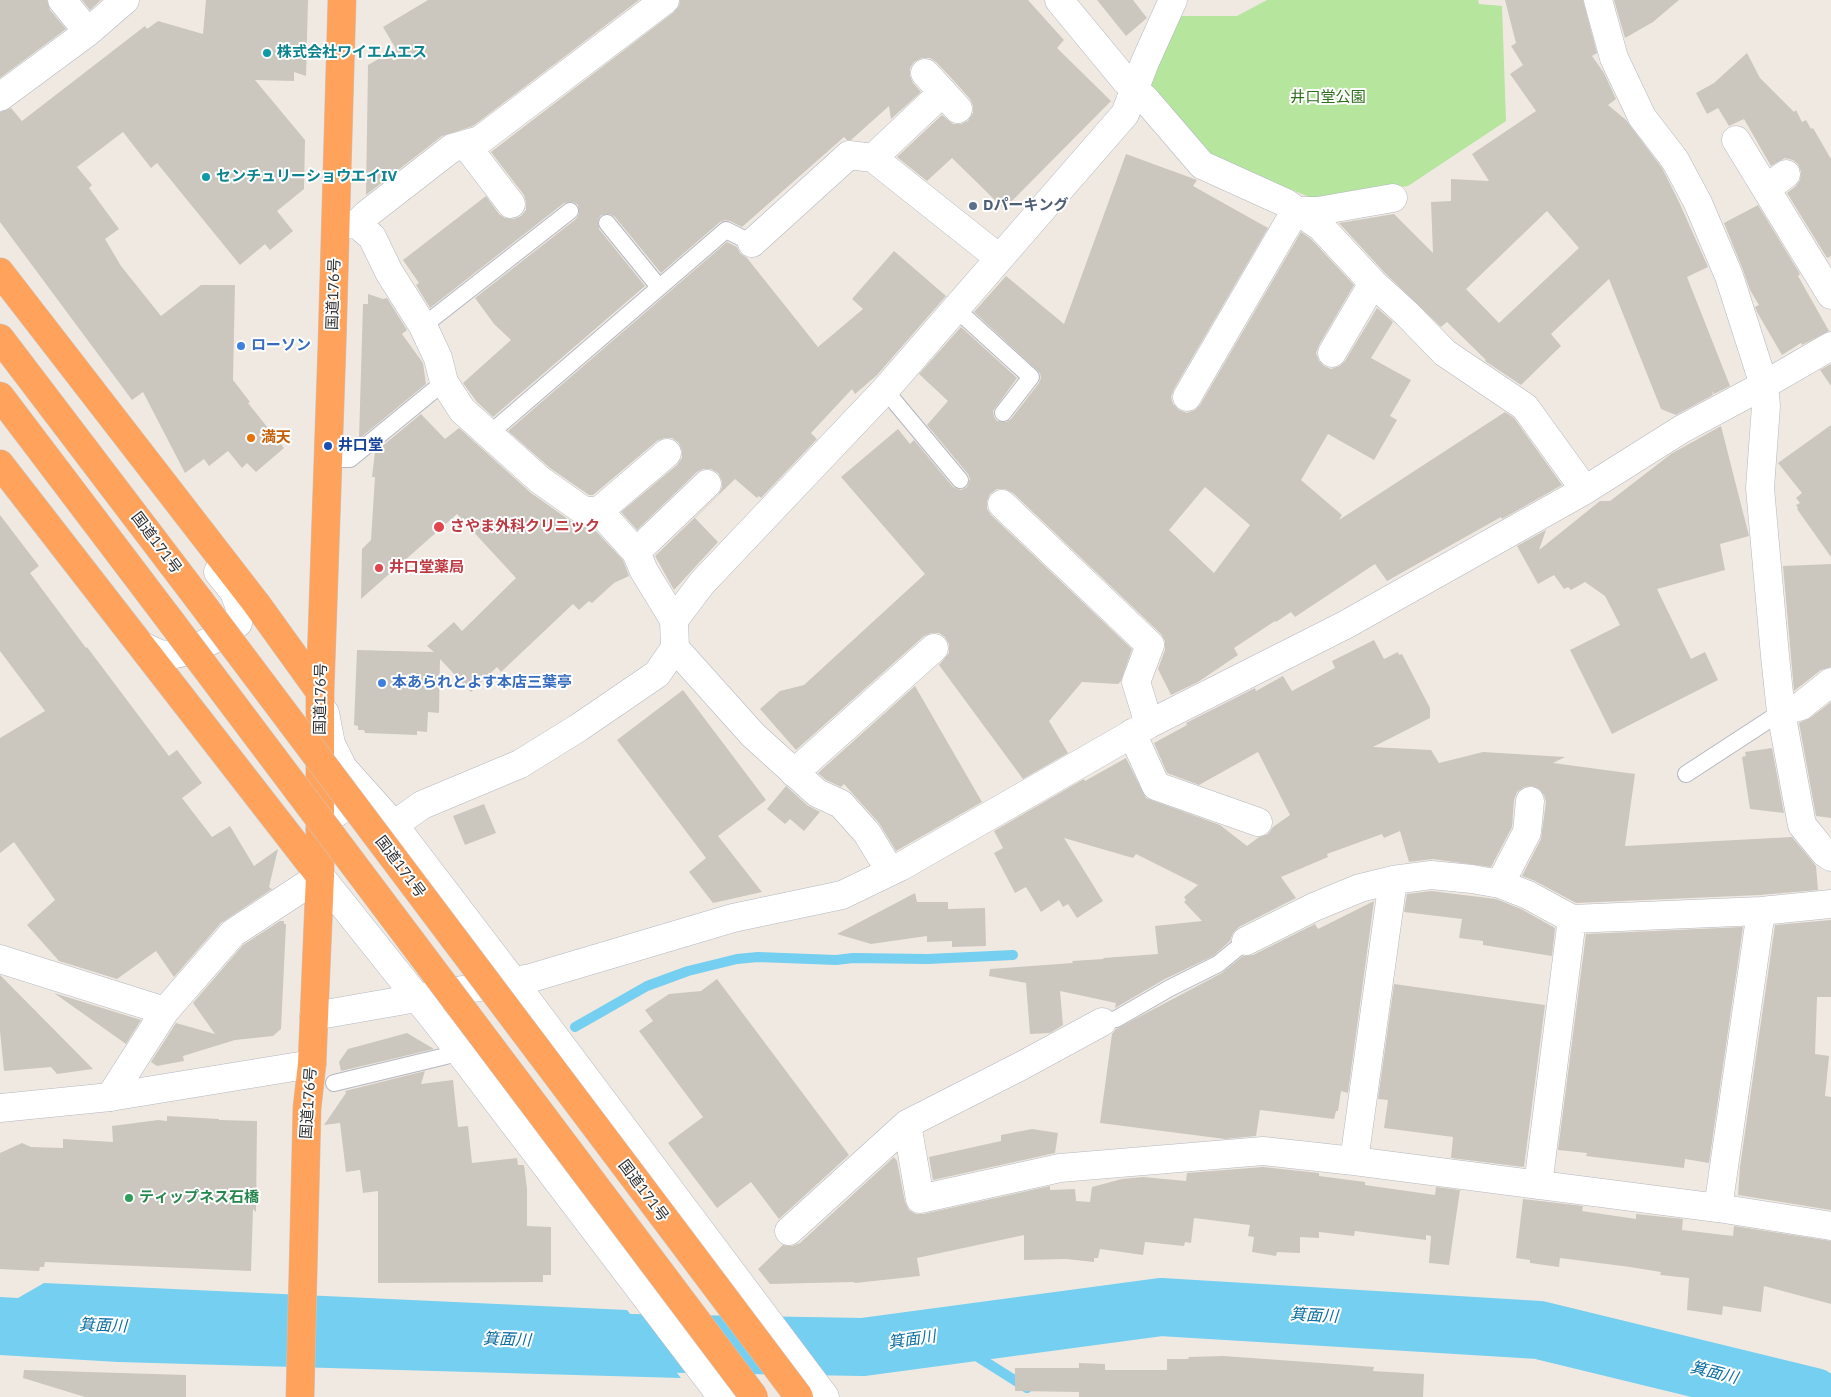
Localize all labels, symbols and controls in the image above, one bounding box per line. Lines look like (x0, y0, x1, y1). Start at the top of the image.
place label: 株式会社ワイエムエス (277, 44, 427, 62)
marker: 株式会社ワイエムエス (261, 47, 273, 59)
park label: 井口堂公園 (1291, 89, 1365, 107)
place label: センチュリーショウエイIV (216, 168, 397, 186)
marker: センチュリーショウエイIV (200, 171, 212, 183)
place label: Dパーキング (983, 197, 1068, 215)
marker: Dパーキング (967, 200, 979, 212)
street label: 国道176号 (324, 258, 344, 330)
place label: ローソン (251, 337, 311, 355)
marker: ローソン (235, 340, 247, 352)
place label: 満天 (261, 429, 291, 447)
marker: 満天 (245, 432, 257, 444)
place label: 井口堂 (338, 437, 383, 455)
marker: 井口堂 (322, 440, 334, 452)
street label: 国道171号 (127, 509, 185, 577)
place label: さやま外科クリニック (450, 518, 600, 536)
marker: さやま外科クリニック (432, 520, 446, 534)
place label: 井口堂薬局 (389, 559, 464, 577)
marker: 井口堂薬局 (373, 562, 385, 574)
street label: 国道176号 (311, 663, 331, 735)
place label: 本あられとよす本店三葉亭 (392, 674, 572, 692)
marker: 本あられとよす本店三葉亭 (376, 677, 388, 689)
street label: 国道171号 (371, 833, 429, 901)
street label: 国道176号 (298, 1066, 320, 1140)
street label: 国道171号 (614, 1157, 672, 1225)
place label: ティップネス石橋 (139, 1189, 259, 1207)
marker: ティップネス石橋 (123, 1192, 135, 1204)
water label: 箕面川 (1290, 1305, 1338, 1327)
water label: 箕面川 (79, 1316, 127, 1336)
water label: 箕面川 (887, 1327, 937, 1353)
water label: 箕面川 (483, 1330, 531, 1350)
water label: 箕面川 (1688, 1358, 1740, 1388)

